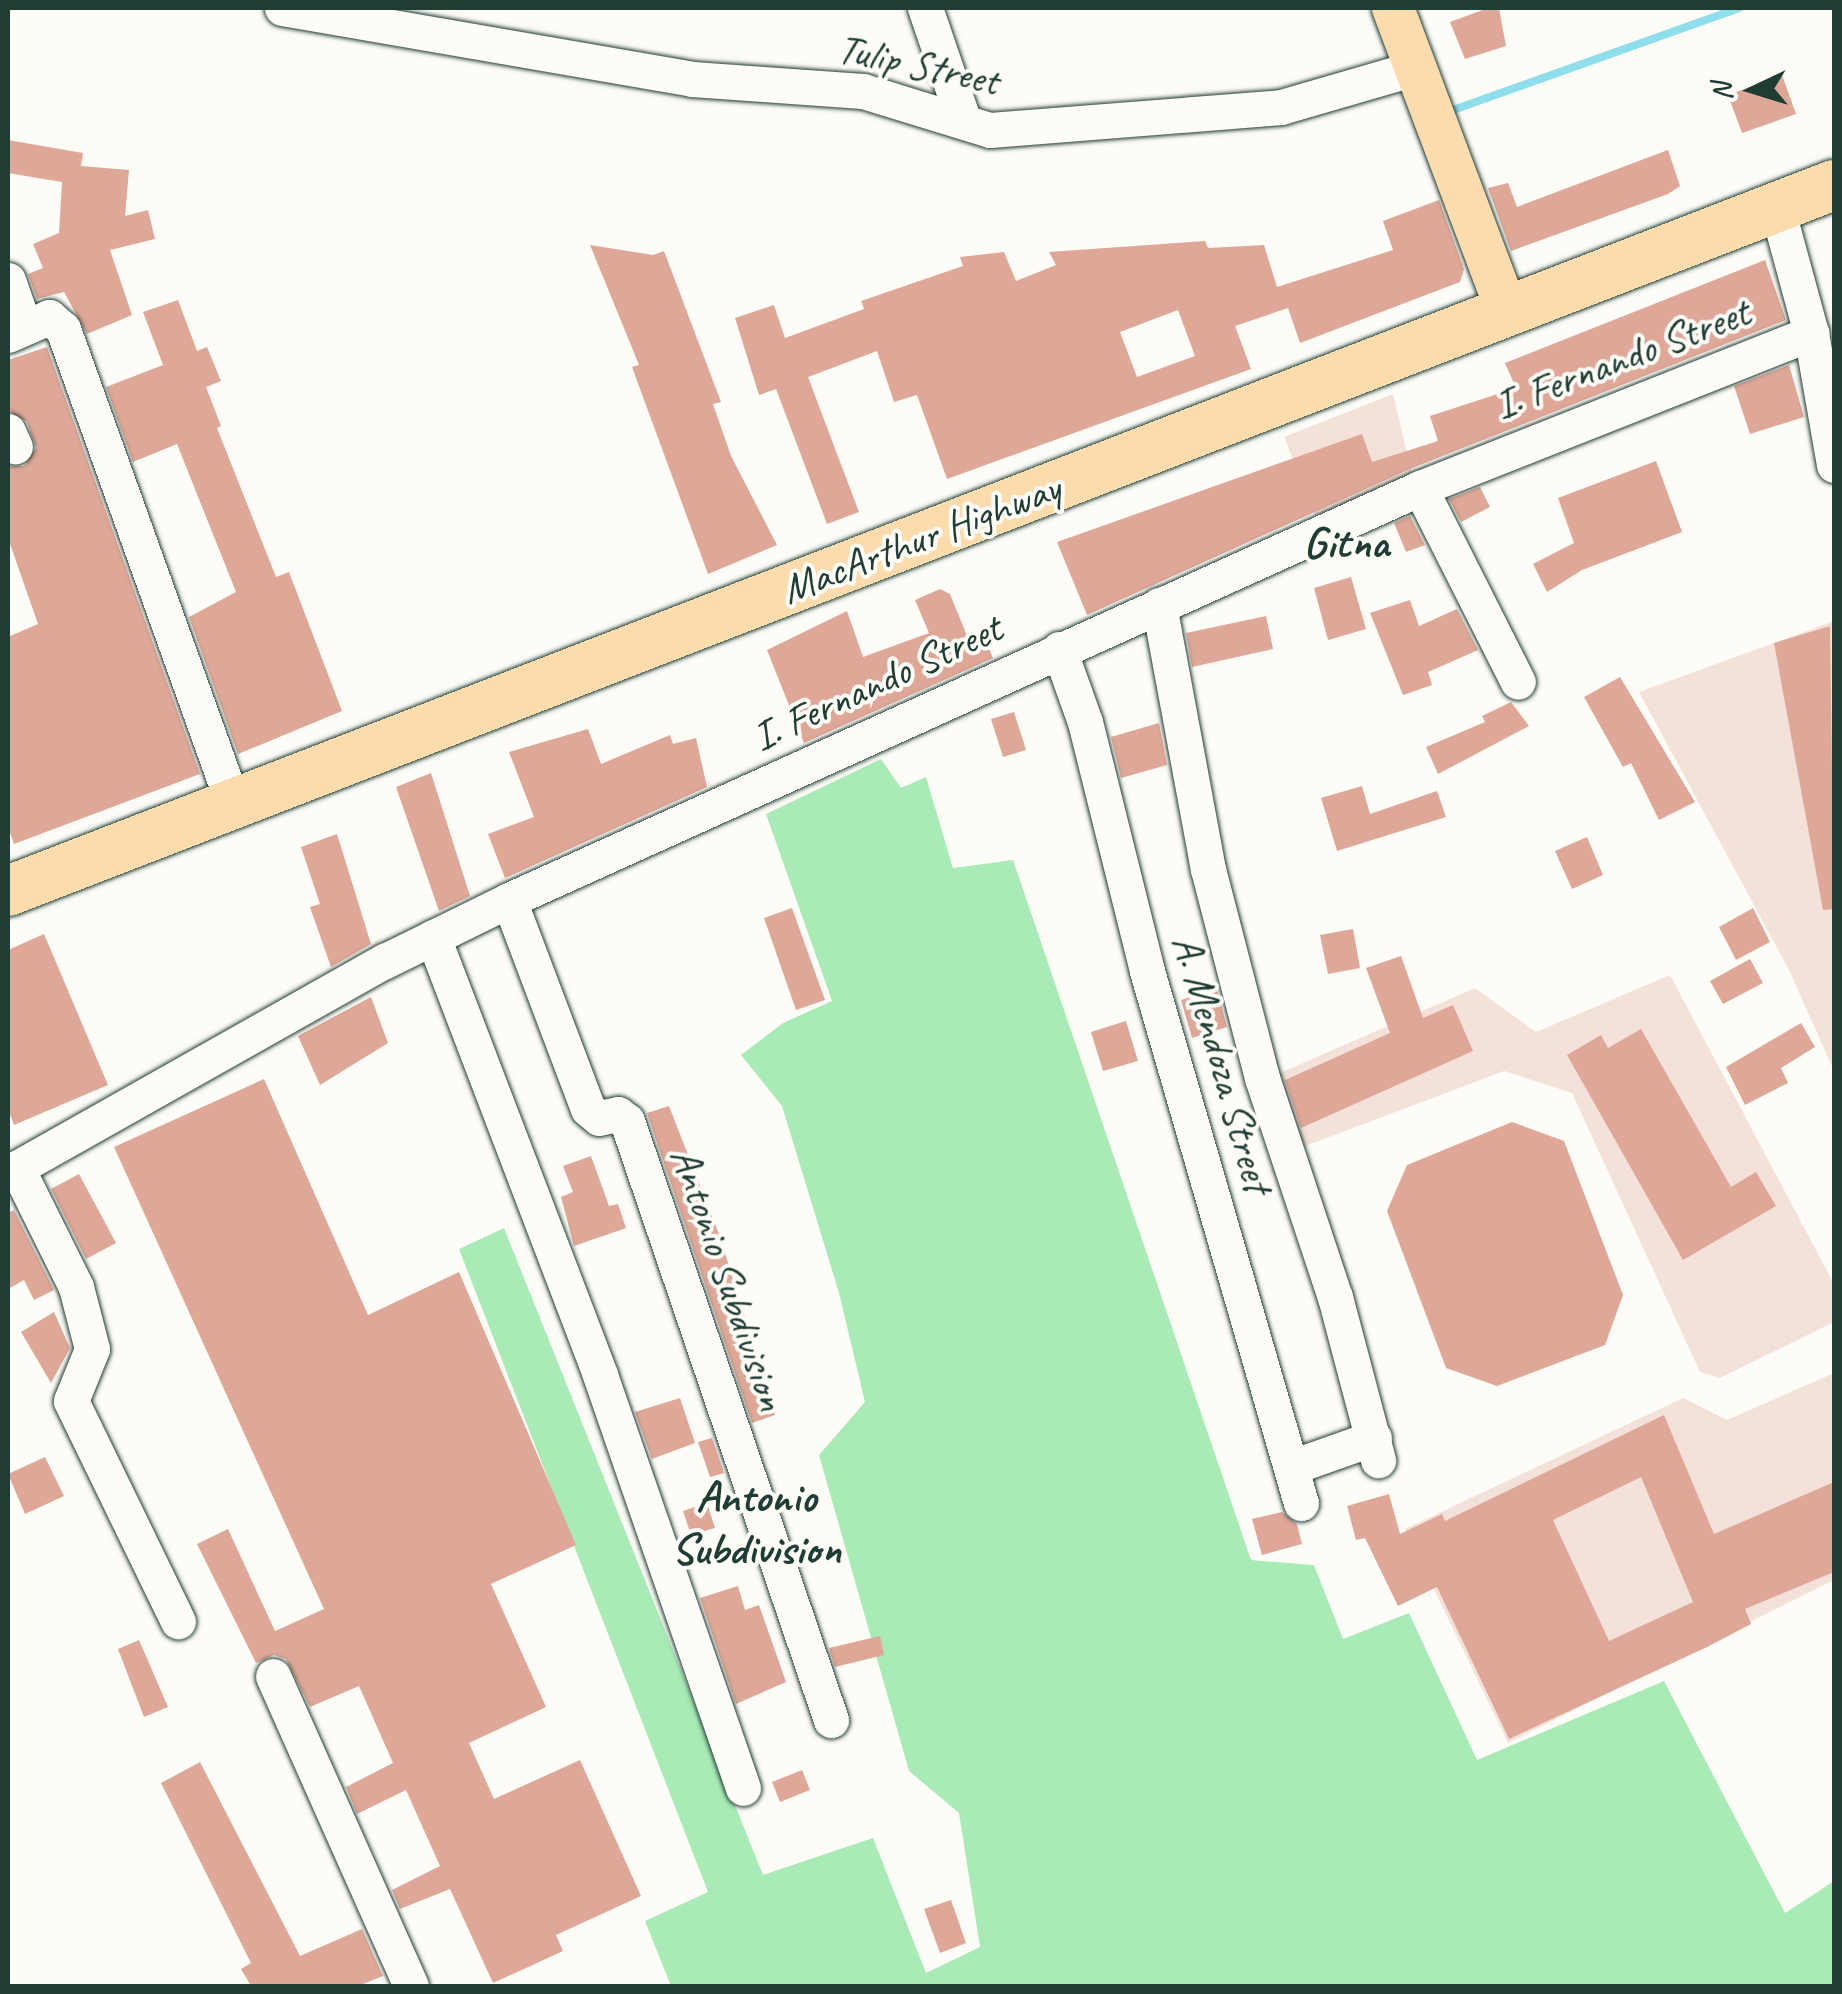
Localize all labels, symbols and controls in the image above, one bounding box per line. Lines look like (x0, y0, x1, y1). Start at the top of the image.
street label: Tulip Street (833, 23, 1003, 107)
north arrow (1702, 40, 1802, 140)
text: N (1704, 82, 1740, 102)
street label: I. Fernando Street (1487, 287, 1757, 431)
street label: MacArthur Highway (775, 463, 1067, 615)
district label: Gitna (1303, 516, 1389, 570)
street label: I. Fernando Street (744, 603, 1010, 763)
street label: A. Mendoza Street (1161, 929, 1283, 1199)
street label: Antonio Subdivision (659, 1141, 797, 1417)
district label: Antonio Subdivision (671, 1470, 841, 1576)

